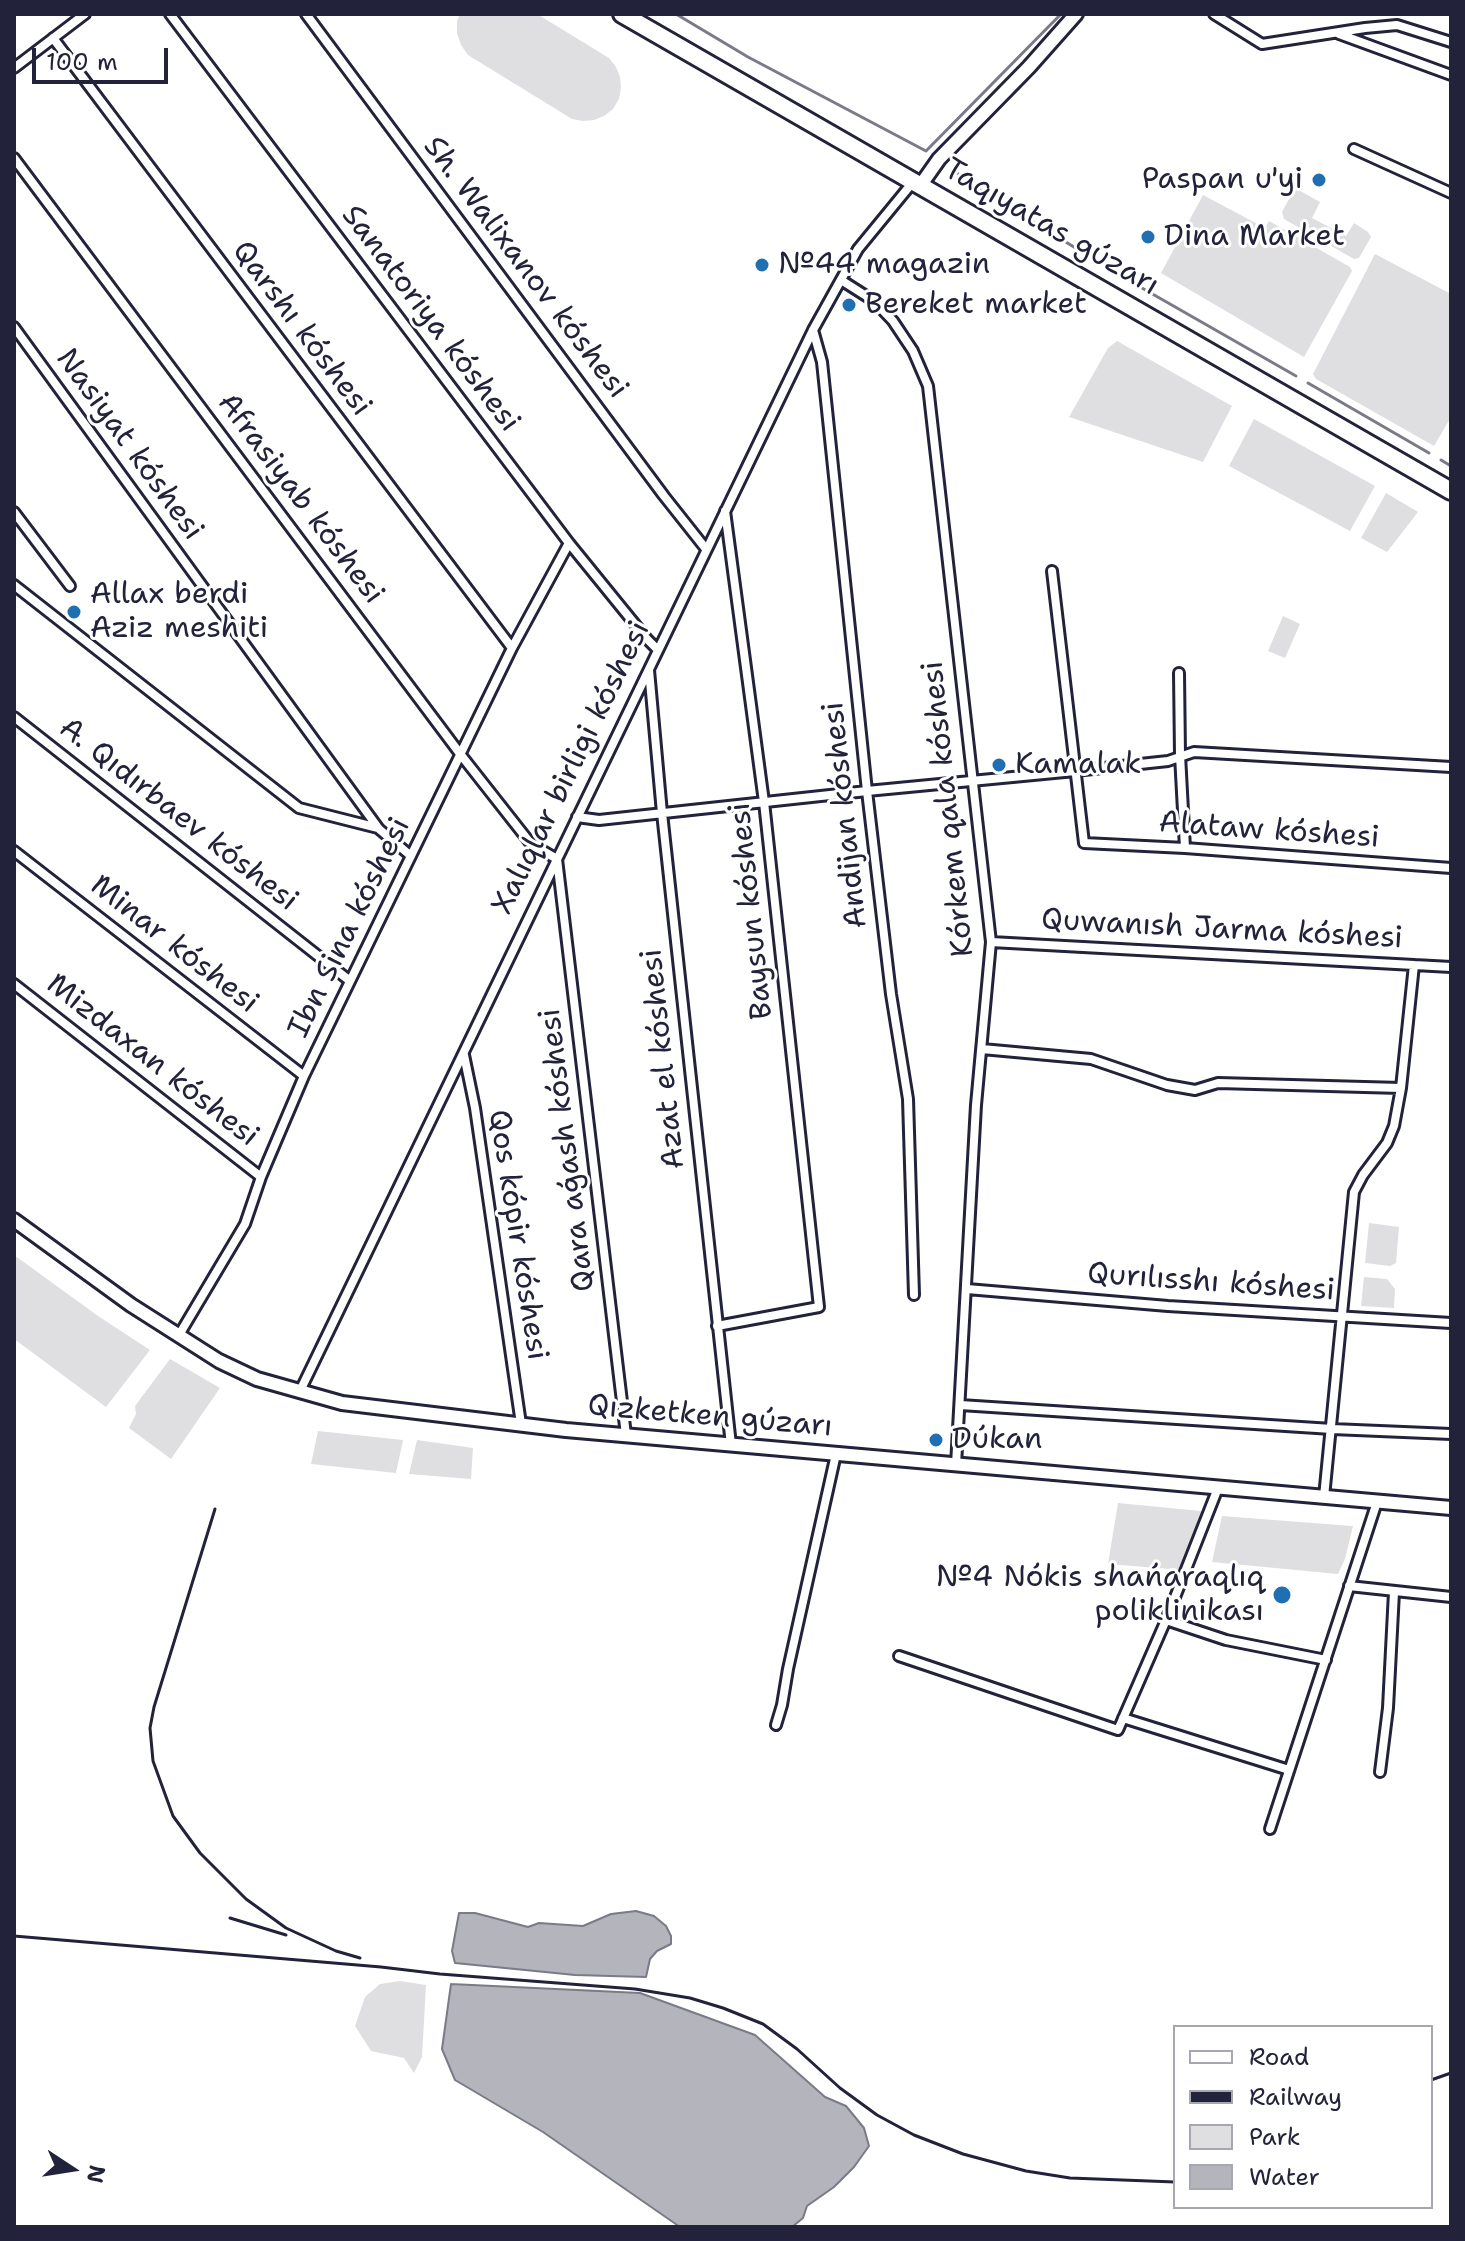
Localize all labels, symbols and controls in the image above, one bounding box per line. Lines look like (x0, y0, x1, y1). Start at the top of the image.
scale bar (36, 32, 172, 82)
text: 100 m (46, 46, 118, 78)
street label: Sh. Walixanov kóshesi (415, 130, 635, 406)
street label: Taqıyatas gúzarı (937, 152, 1165, 304)
place label: Paspan u'yi (1142, 162, 1303, 198)
marker: Paspan u'yi (1310, 171, 1328, 189)
street label: Sanatoriya kóshesi (333, 199, 527, 439)
place label: Dina Market (1164, 219, 1345, 255)
marker: Dina Market (1139, 228, 1157, 246)
street label: Qarshı kóshesi (224, 234, 378, 424)
place label: №44 magazin (778, 247, 990, 283)
marker: №44 magazin (753, 256, 771, 274)
place label: Bereket market (865, 287, 1087, 323)
marker: Bereket market (840, 296, 858, 314)
street label: Nasiyat kóshesi (48, 342, 210, 548)
street label: Afrasiyab kóshesi (209, 387, 391, 611)
place label: Allax berdi Aziz meshiti (90, 577, 268, 648)
marker: Allax berdi Aziz meshiti (65, 603, 83, 621)
street label: Xalıqlar birligi kóshesi (485, 616, 659, 920)
street label: Kórkem qala kóshesi (916, 659, 982, 959)
street label: Andijan kóshesi (816, 700, 876, 930)
street label: A. Qıdırbaev kóshesi (51, 711, 305, 919)
place label: Kamalak (1015, 747, 1141, 783)
marker: Kamalak (990, 756, 1008, 774)
street label: Baysun kóshesi (723, 801, 781, 1021)
street label: Alataw kóshesi (1158, 805, 1380, 857)
street label: Ibn Sina kóshesi (281, 812, 419, 1044)
street label: Minar kóshesi (83, 868, 265, 1022)
street label: Quwanısh Jarma kóshesi (1040, 903, 1404, 957)
street label: Azat el kóshesi (635, 947, 693, 1171)
street label: Mizdaxan kóshesi (39, 967, 265, 1155)
street label: Qara aǵash kóshesi (533, 1006, 603, 1294)
street label: Qos kópir kóshesi (479, 1107, 555, 1363)
street label: Qurılısshı kóshesi (1086, 1256, 1336, 1310)
street label: Qızketken gúzarı (586, 1388, 834, 1446)
place label: Dúkan (952, 1422, 1042, 1458)
marker: Dúkan (927, 1431, 945, 1449)
place label: №4 Nókis shańaraqlıq poliklinikası (936, 1560, 1264, 1630)
marker: №4 Nókis shańaraqlıq poliklinikası (1271, 1584, 1293, 1606)
legend (1173, 2025, 1433, 2209)
text: Road (1249, 2041, 1309, 2073)
text: Railway (1249, 2081, 1342, 2113)
text: Park (1249, 2121, 1301, 2153)
north arrow (32, 2129, 112, 2209)
text: Water (1249, 2161, 1320, 2193)
text: N (80, 2163, 112, 2186)

